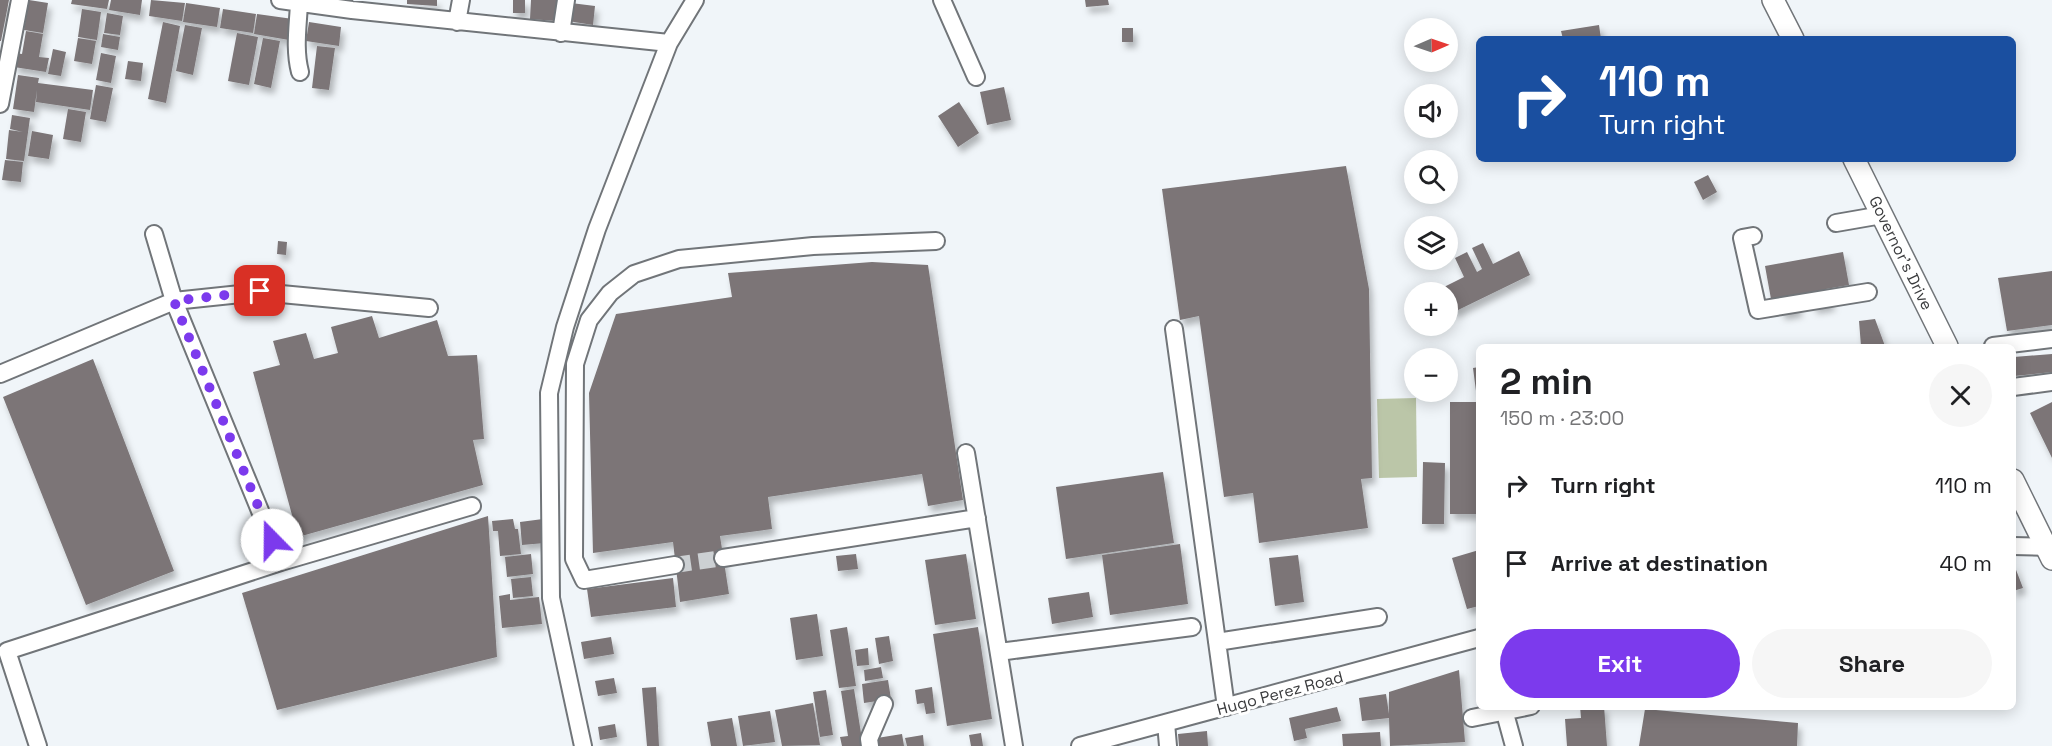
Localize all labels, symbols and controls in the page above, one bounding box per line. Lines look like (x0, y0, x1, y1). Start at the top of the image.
north arrow (1404, 18, 1458, 72)
map controls (1404, 18, 1458, 402)
text: 110 m (1599, 55, 1711, 108)
icon: right (1500, 60, 1578, 138)
button: sound (1404, 84, 1458, 138)
text: Turn right (1599, 107, 1726, 142)
button: search (1404, 150, 1458, 204)
street label: Governor's Drive (1864, 192, 1938, 314)
button: layers (1404, 216, 1458, 270)
pin (234, 265, 285, 316)
icon: arrive (243, 274, 276, 307)
button: + (1404, 282, 1458, 336)
button: − (1404, 348, 1458, 402)
text: 2 min (1500, 359, 1593, 405)
button: close (1929, 364, 1992, 427)
text: 150 m · 23:00 (1500, 405, 1624, 431)
icon: right (1500, 469, 1533, 502)
text: Turn right (1551, 471, 1656, 499)
text: 110 m (1935, 471, 1992, 499)
position arrow (240, 508, 304, 572)
icon: arrive (1500, 547, 1533, 580)
text: Arrive at destination (1551, 549, 1768, 577)
text: 40 m (1940, 549, 1992, 577)
button: Exit (1500, 629, 1740, 698)
button: Share (1752, 629, 1992, 698)
street label: Hugo Perez Road (1214, 666, 1346, 720)

